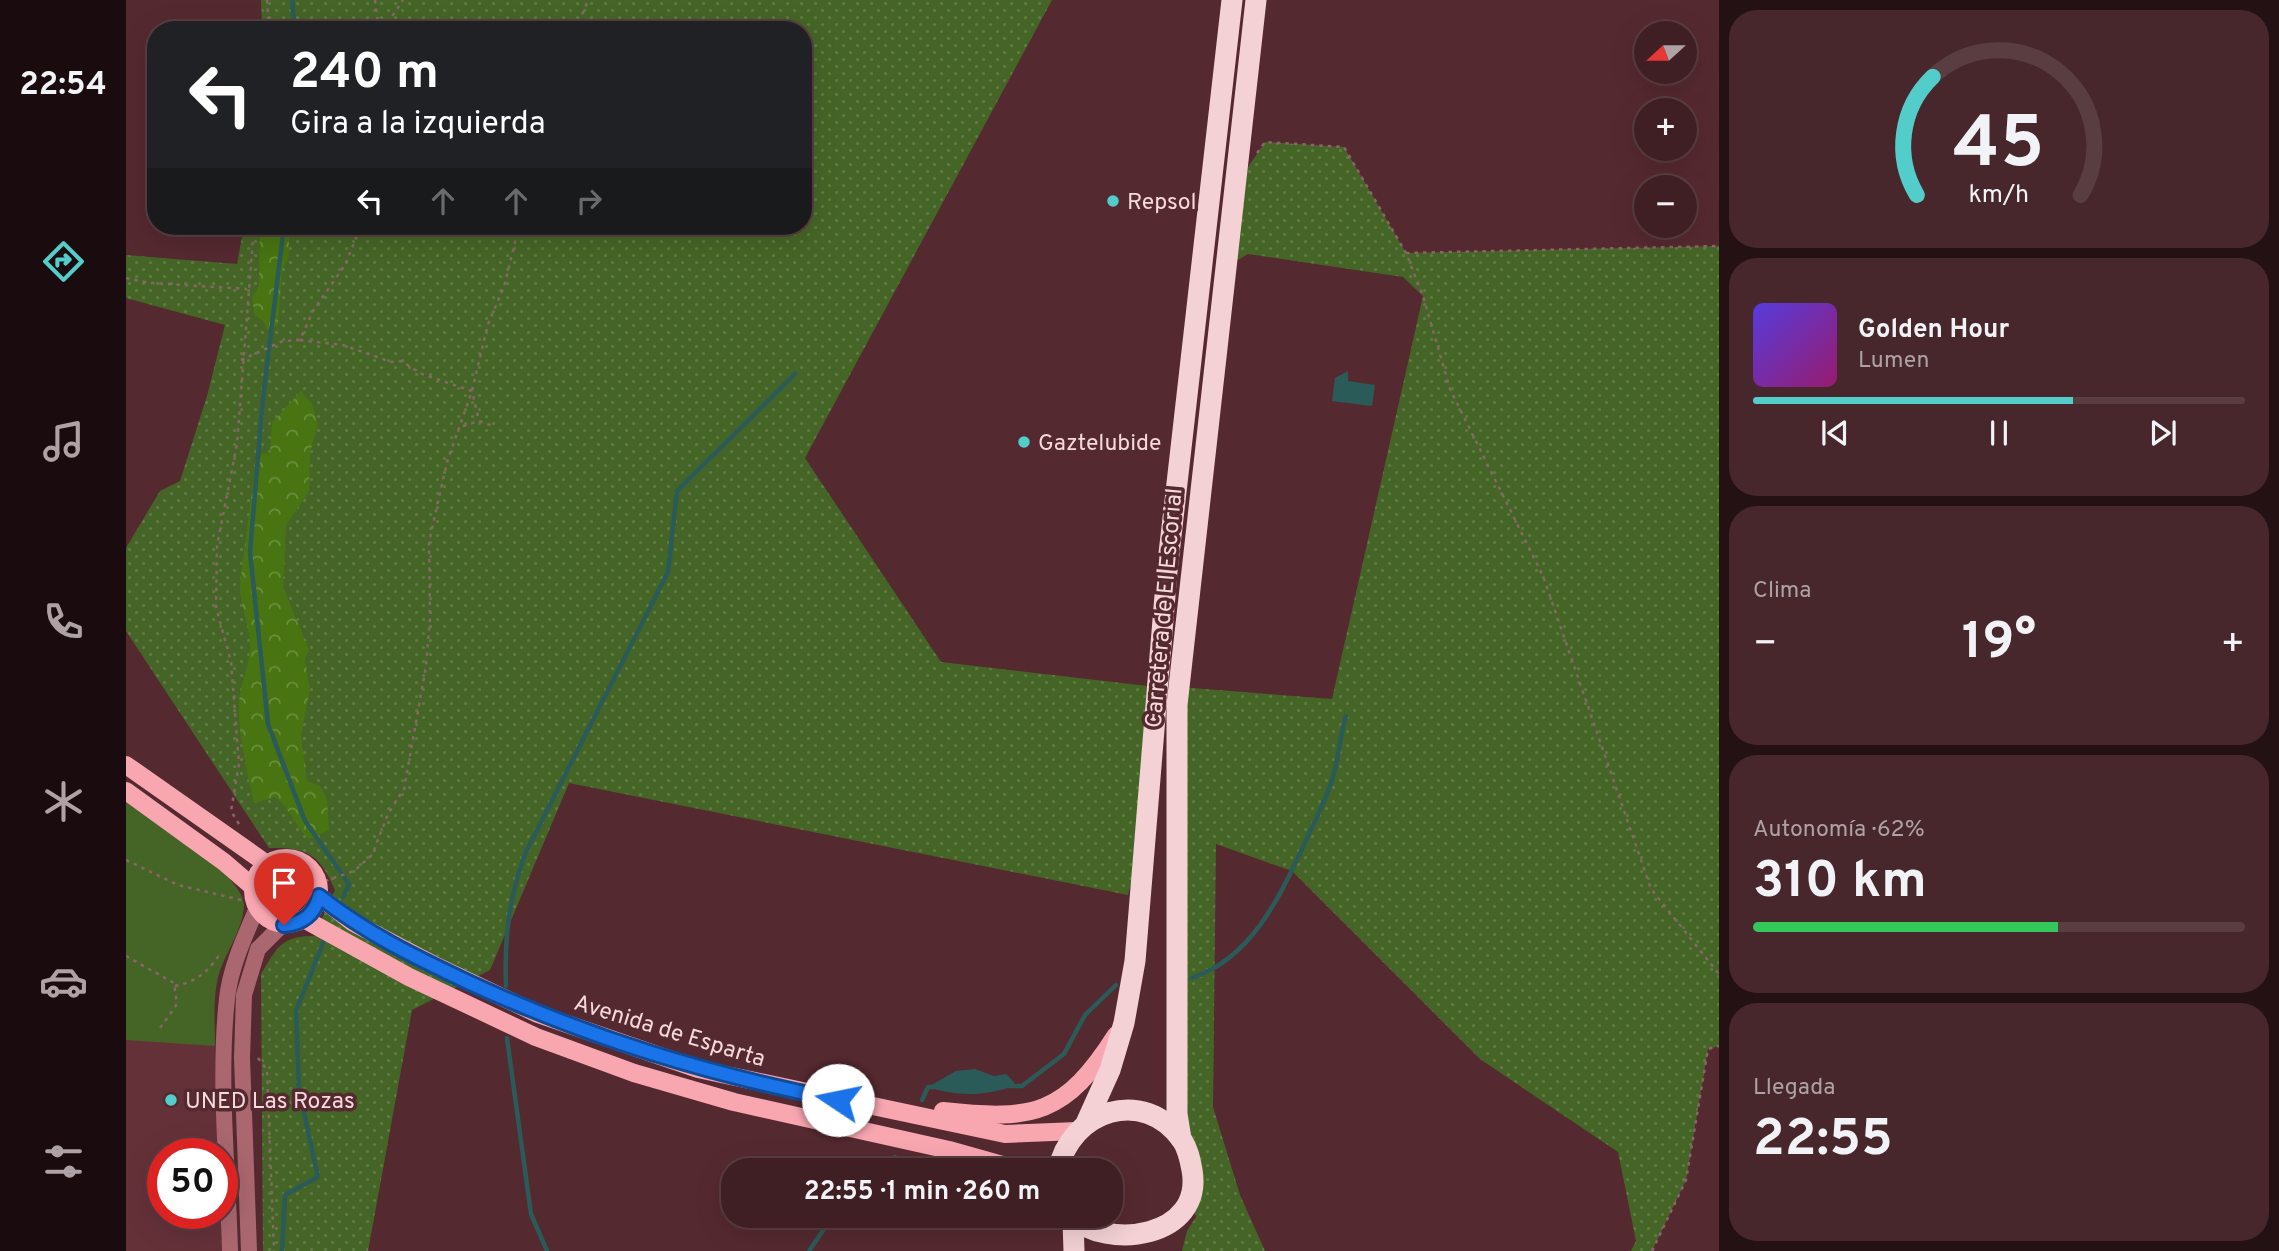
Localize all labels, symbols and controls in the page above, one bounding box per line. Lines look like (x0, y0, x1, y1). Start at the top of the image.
north arrow (1634, 21, 1698, 84)
map controls (1634, 21, 1697, 238)
text: 240 m (290, 44, 439, 106)
icon: left (175, 49, 266, 140)
text: 22:54 (19, 66, 107, 106)
button: + (1634, 98, 1697, 161)
text: 45 (1953, 101, 2045, 193)
text: Gira a la izquierda (290, 105, 546, 145)
button: − (1634, 175, 1697, 238)
text: km/h (1969, 180, 2029, 212)
icon: left (351, 182, 389, 220)
icon: ahead (424, 182, 462, 220)
icon: ahead (497, 182, 535, 220)
icon: right (570, 182, 608, 220)
place label: Repsol (1127, 189, 1197, 218)
marker: Repsol (1105, 193, 1121, 209)
icon: directions (39, 237, 88, 286)
text: Golden Hour (1858, 314, 2009, 347)
text: Lumen (1858, 347, 1929, 376)
icon: previous (1816, 414, 1854, 452)
icon: pause (1980, 414, 2018, 452)
icon: next (2144, 414, 2182, 452)
icon: music (39, 417, 88, 466)
place label: Gaztelubide (1038, 430, 1161, 459)
marker: Gaztelubide (1016, 434, 1032, 450)
street label: Carretera de El Escorial (1141, 487, 1190, 729)
text: Clima (1753, 577, 1811, 606)
icon: phone (39, 597, 88, 646)
text: 19° (1962, 611, 2036, 677)
text: − (1753, 621, 1778, 670)
text: + (2220, 621, 2245, 670)
icon: climate (39, 777, 88, 826)
text: Autonomía · 62% (1753, 816, 1925, 845)
text: 310 km (1753, 850, 1927, 916)
pin (254, 853, 314, 925)
icon: arrive (265, 864, 303, 902)
icon: car (39, 957, 88, 1006)
street label: Avenida de Esparta (570, 990, 768, 1075)
position arrow (801, 1063, 875, 1137)
text: Llegada (1753, 1074, 1835, 1103)
place label: UNED Las Rozas (185, 1088, 355, 1117)
marker: UNED Las Rozas (163, 1092, 179, 1108)
text: 22:55 (1753, 1108, 1893, 1174)
icon: filters (39, 1137, 88, 1186)
speed limit sign: 50 (147, 1138, 238, 1229)
text: 22:55 · 1 min · 260 m (804, 1176, 1040, 1209)

